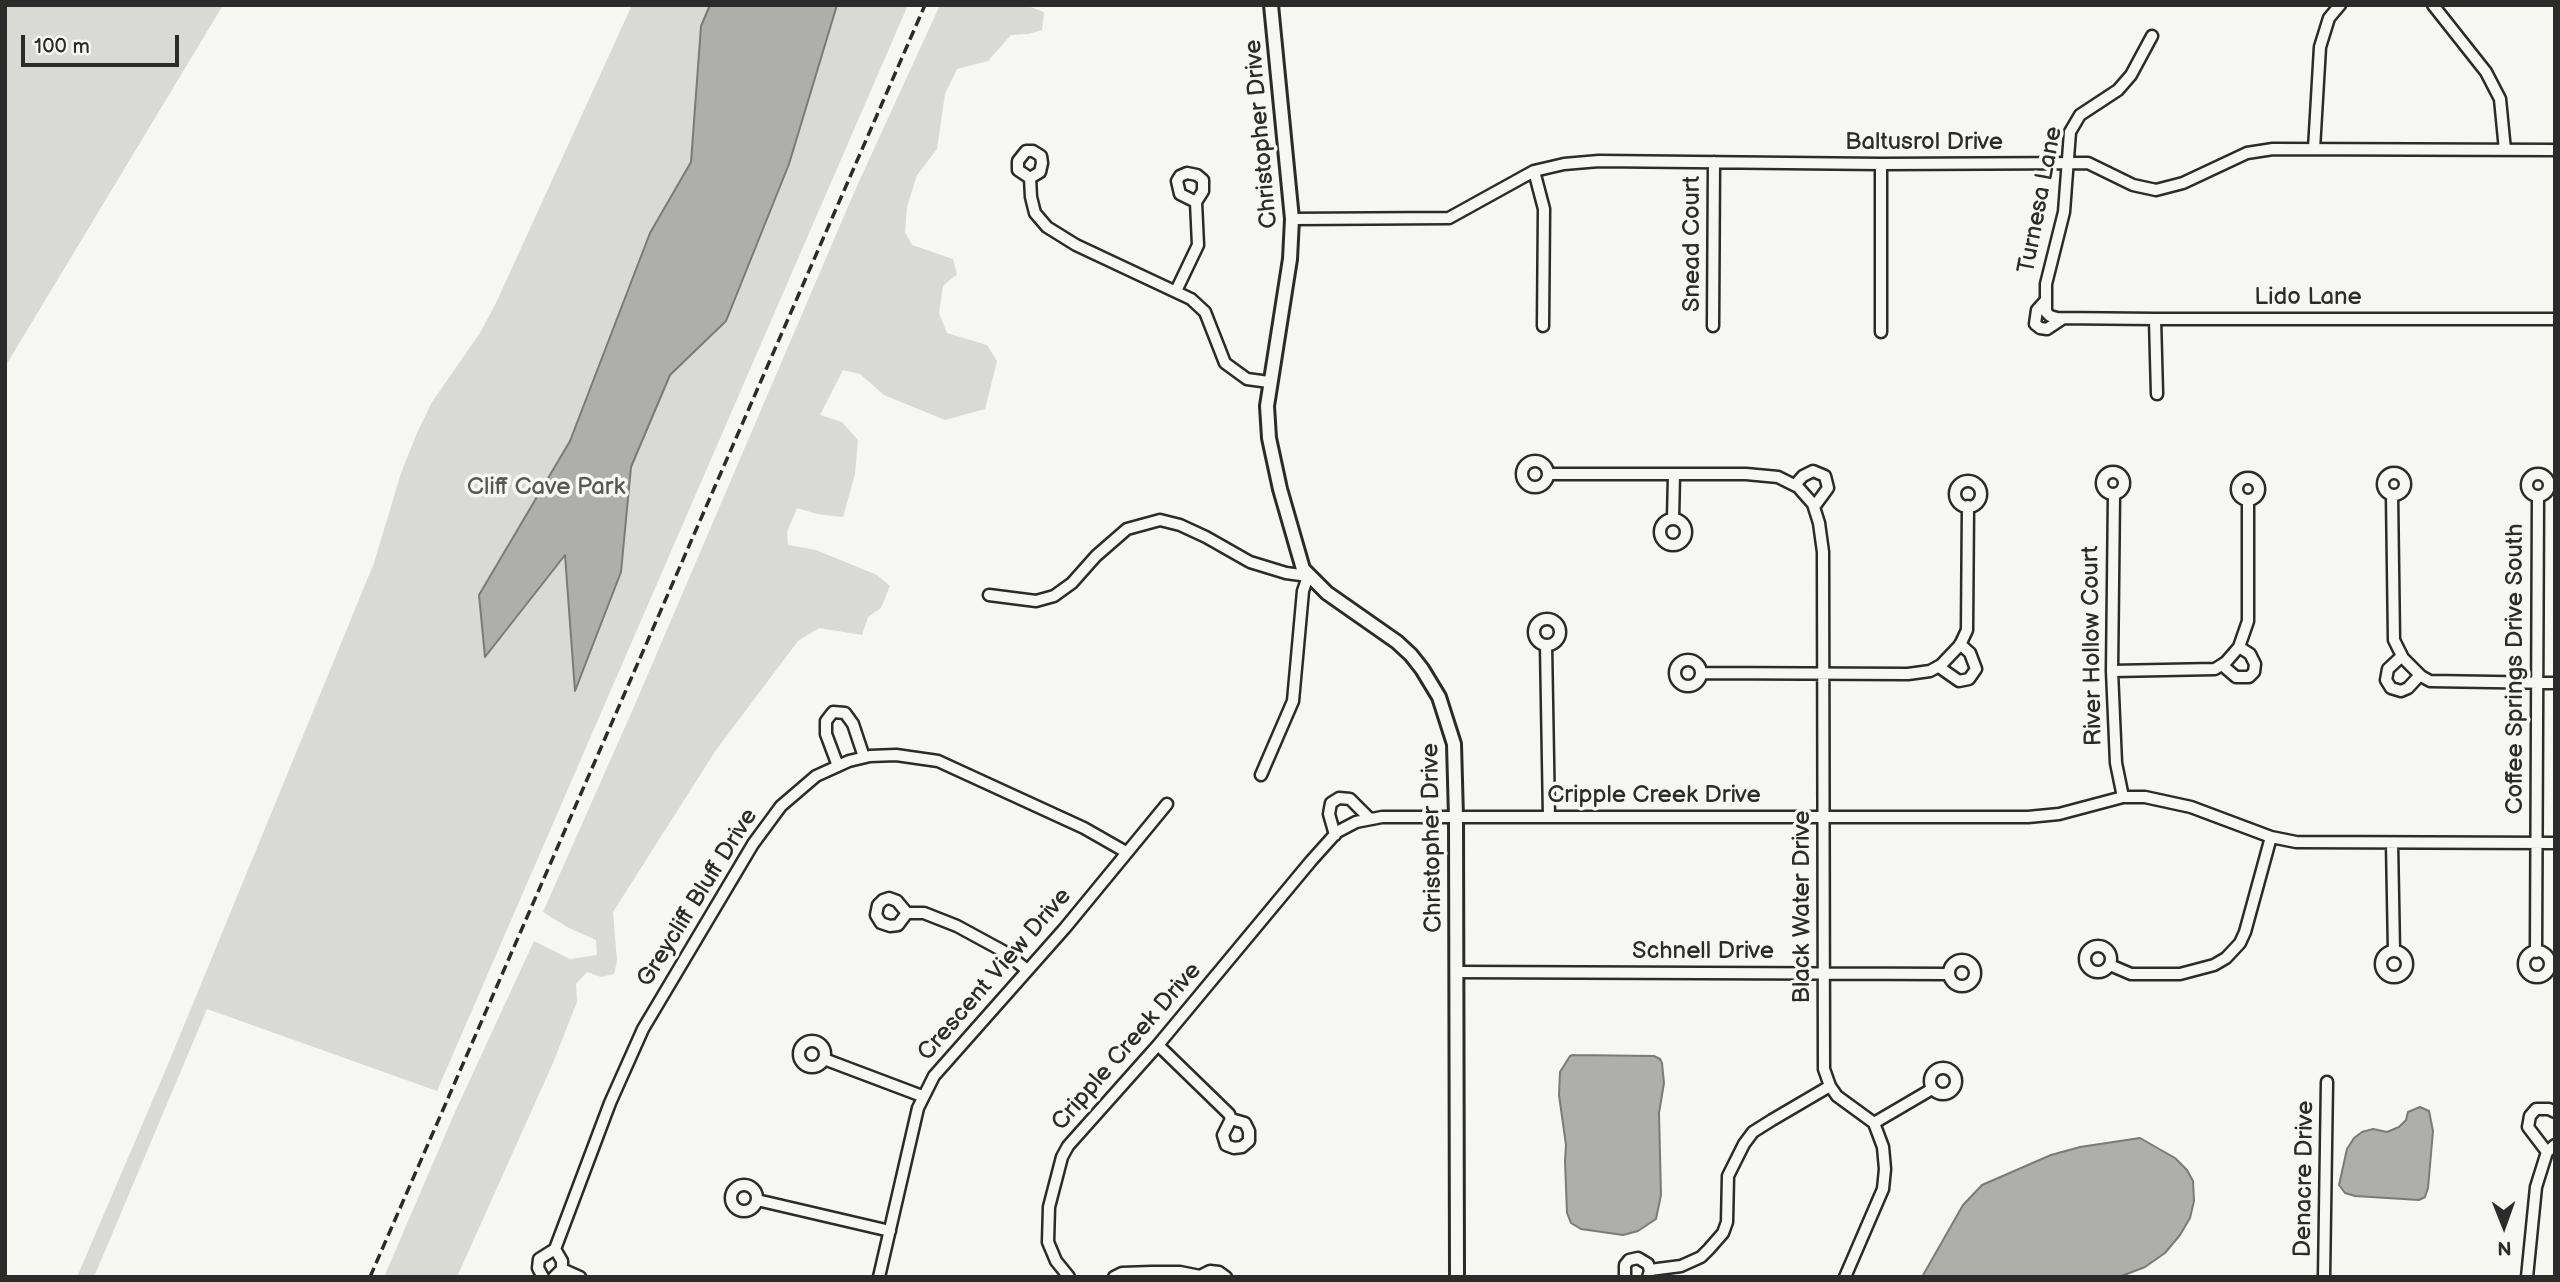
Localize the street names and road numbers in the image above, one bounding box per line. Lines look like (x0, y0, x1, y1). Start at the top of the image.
street label: Christopher Drive (1239, 38, 1285, 230)
street label: Turnesa Lane (2013, 124, 2069, 276)
street label: Baltusrol Drive (1845, 129, 2003, 157)
street label: Snead Court (1679, 176, 1707, 312)
street label: Lido Lane (2254, 284, 2362, 312)
street label: Coffee Springs Drive South (2502, 524, 2530, 814)
street label: River Hollow Court (2077, 546, 2109, 746)
street label: Christopher Drive (1417, 743, 1449, 933)
street label: Cripple Creek Drive (1547, 782, 1761, 810)
street label: Greycliff Bluff Drive (632, 804, 764, 992)
street label: Black Water Drive (1789, 811, 1817, 1003)
street label: Crescent View Drive (912, 883, 1078, 1067)
street label: Schnell Drive (1632, 938, 1774, 966)
street label: Cripple Creek Drive (1046, 957, 1208, 1137)
street label: Denacre Drive (2289, 1100, 2321, 1258)

